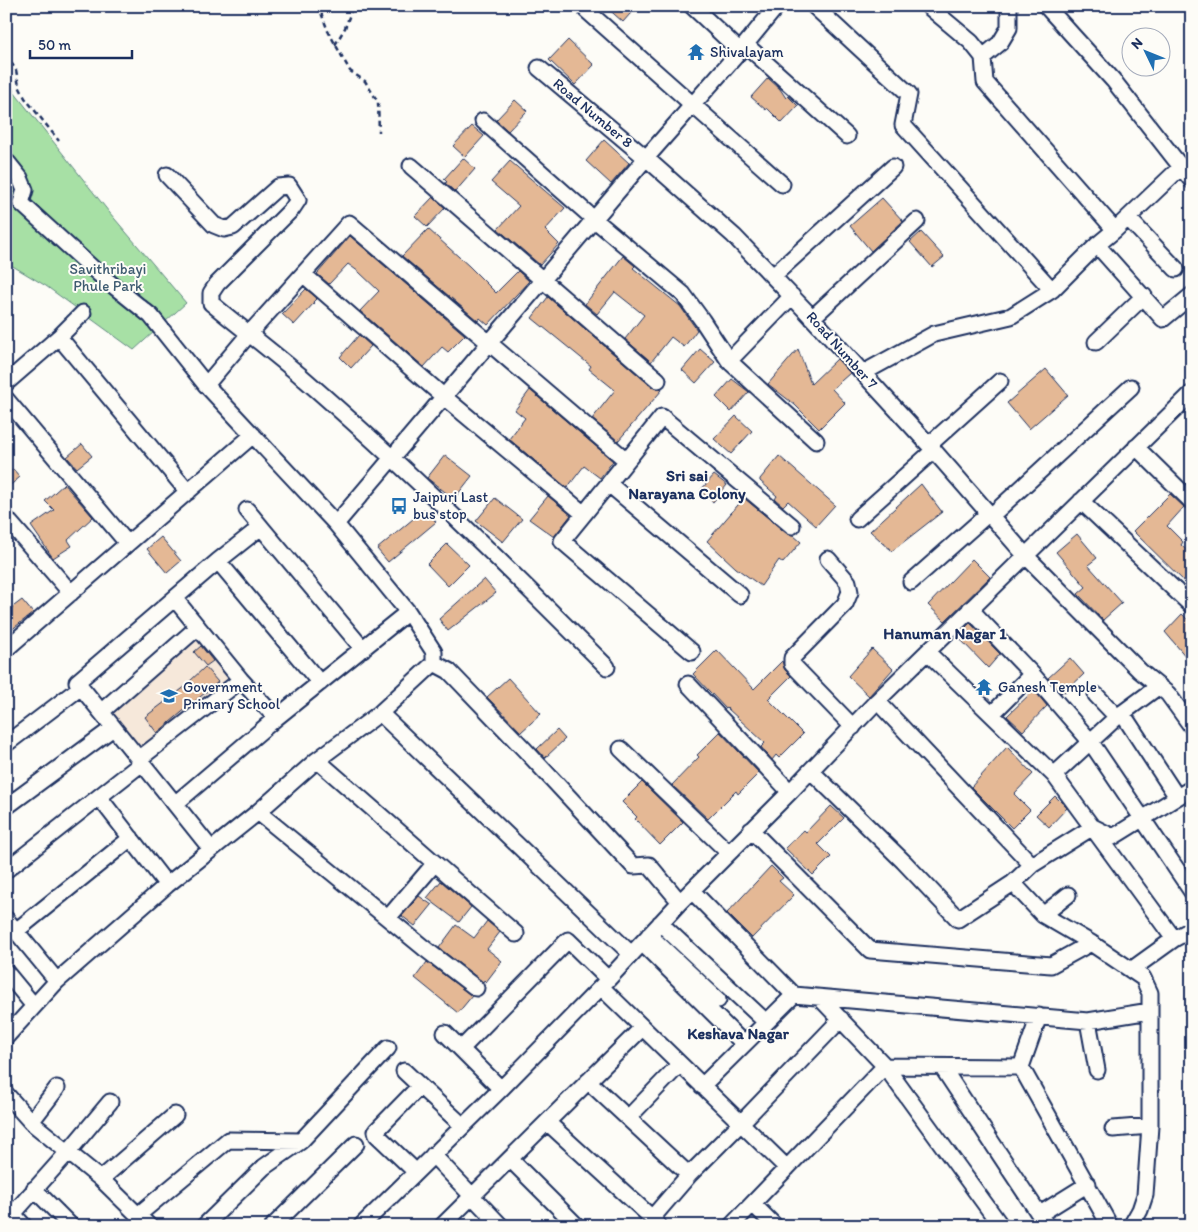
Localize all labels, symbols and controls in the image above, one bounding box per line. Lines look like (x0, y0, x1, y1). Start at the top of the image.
scale bar (30, 28, 132, 60)
north arrow (1120, 28, 1170, 78)
text: N (1127, 34, 1146, 53)
text: 50 m (38, 36, 71, 54)
temple icon: Shivalayam (686, 42, 706, 62)
place label: Shivalayam (710, 43, 784, 61)
street label: Road Number 8 (549, 74, 637, 152)
park label: Savithribayi Phule Park (70, 260, 146, 295)
street label: Road Number 7 (803, 308, 882, 393)
district label: Sri sai Narayana Colony (628, 466, 746, 504)
place label: Jaipuri Last bus stop (413, 488, 489, 523)
bus stop icon: Jaipuri Last bus stop (389, 496, 409, 516)
district label: Hanuman Nagar 1 (883, 624, 1007, 644)
temple icon: Ganesh Temple (974, 677, 994, 697)
place label: Government Primary School (183, 678, 281, 713)
place label: Ganesh Temple (998, 678, 1097, 696)
school or university icon: Government Primary School (159, 686, 179, 706)
district label: Keshava Nagar (687, 1024, 790, 1044)

